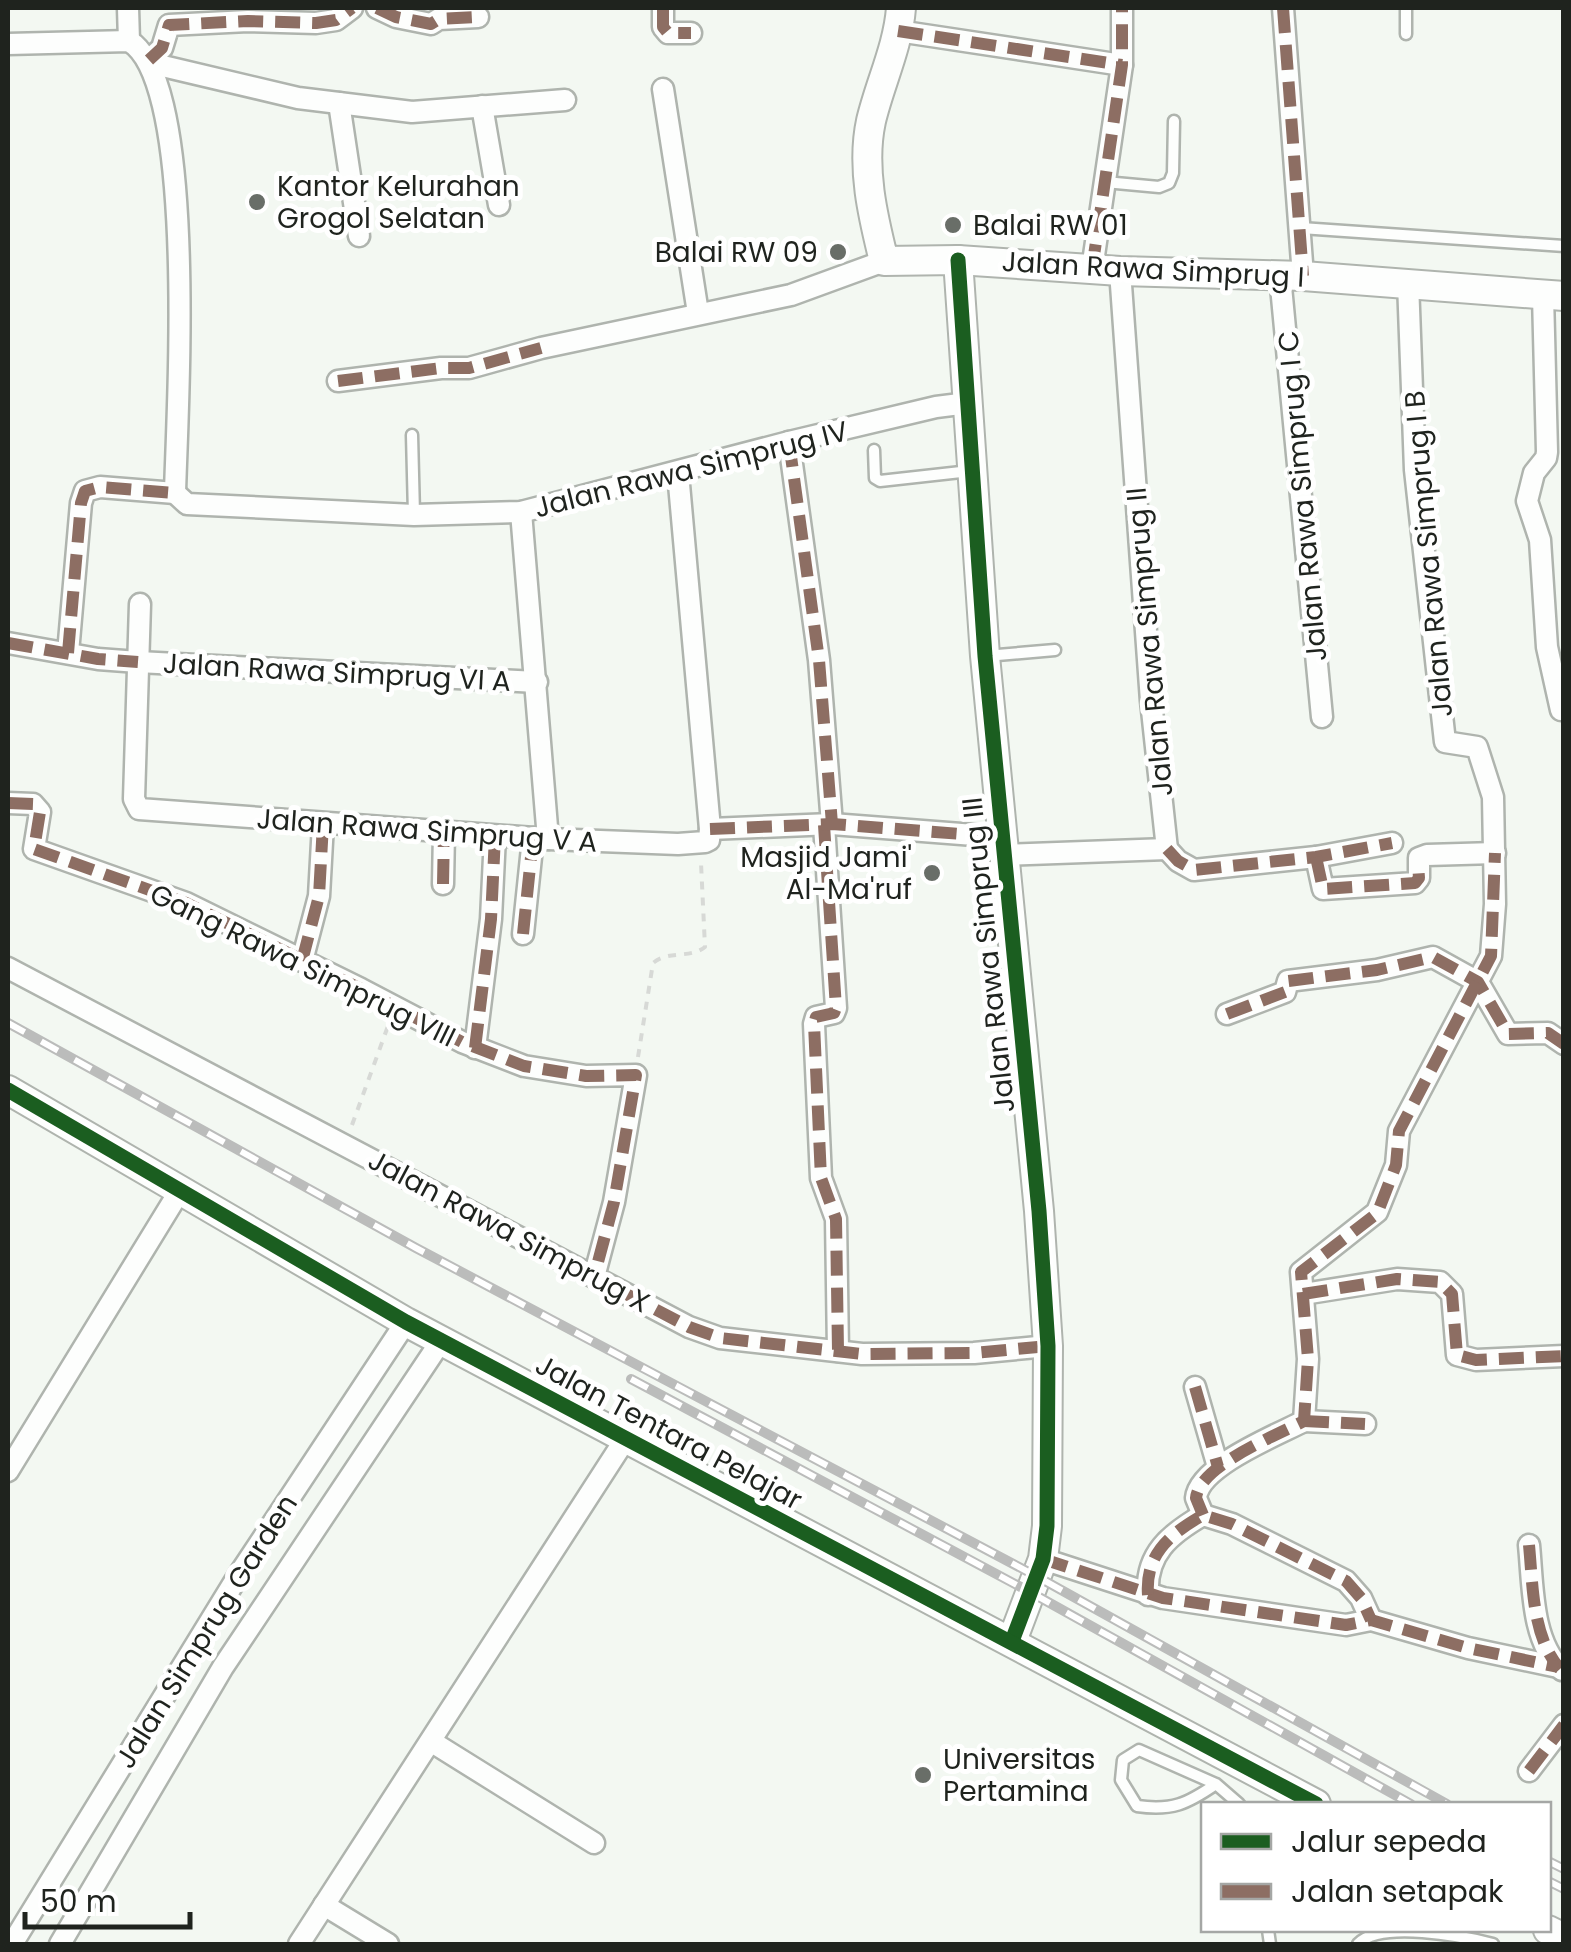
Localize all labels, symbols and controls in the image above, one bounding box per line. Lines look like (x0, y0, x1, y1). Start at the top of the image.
place label: Kantor Kelurahan Grogol Selatan (277, 167, 520, 238)
marker: Kantor Kelurahan Grogol Selatan (246, 191, 268, 213)
place label: Balai RW 01 (973, 206, 1128, 245)
marker: Balai RW 01 (942, 214, 964, 236)
place label: Balai RW 09 (655, 233, 818, 272)
marker: Balai RW 09 (827, 241, 849, 263)
street label: Jalan Rawa Simprug I (1001, 242, 1305, 297)
street label: Jalan Rawa Simprug I C (1269, 329, 1336, 663)
street label: Jalan Rawa Simprug I B (1395, 389, 1462, 719)
street label: Jalan Rawa Simprug IV (530, 412, 852, 527)
street label: Jalan Rawa Simprug II (1117, 486, 1182, 798)
street label: Jalan Rawa Simprug VI A (162, 644, 512, 701)
street label: Jalan Rawa Simprug III (953, 795, 1024, 1115)
street label: Jalan Rawa Simprug V A (255, 799, 599, 862)
place label: Masjid Jami' Al-Ma'ruf (740, 838, 912, 909)
marker: Masjid Jami' Al-Ma'ruf (921, 862, 943, 884)
street label: Gang Rawa Simprug VIII (143, 874, 462, 1057)
street label: Jalan Rawa Simprug X (361, 1141, 656, 1322)
street label: Jalan Tentara Pelajar (528, 1345, 809, 1519)
street label: Jalan Simprug Garden (106, 1487, 307, 1776)
place label: Universitas Pertamina (943, 1740, 1095, 1811)
marker: Universitas Pertamina (912, 1764, 934, 1786)
legend (1201, 1802, 1551, 1932)
text: Jalur sepeda (1291, 1820, 1487, 1863)
scale bar (25, 1867, 190, 1929)
text: Jalan setapak (1291, 1870, 1504, 1913)
text: 50 m (40, 1880, 117, 1923)

